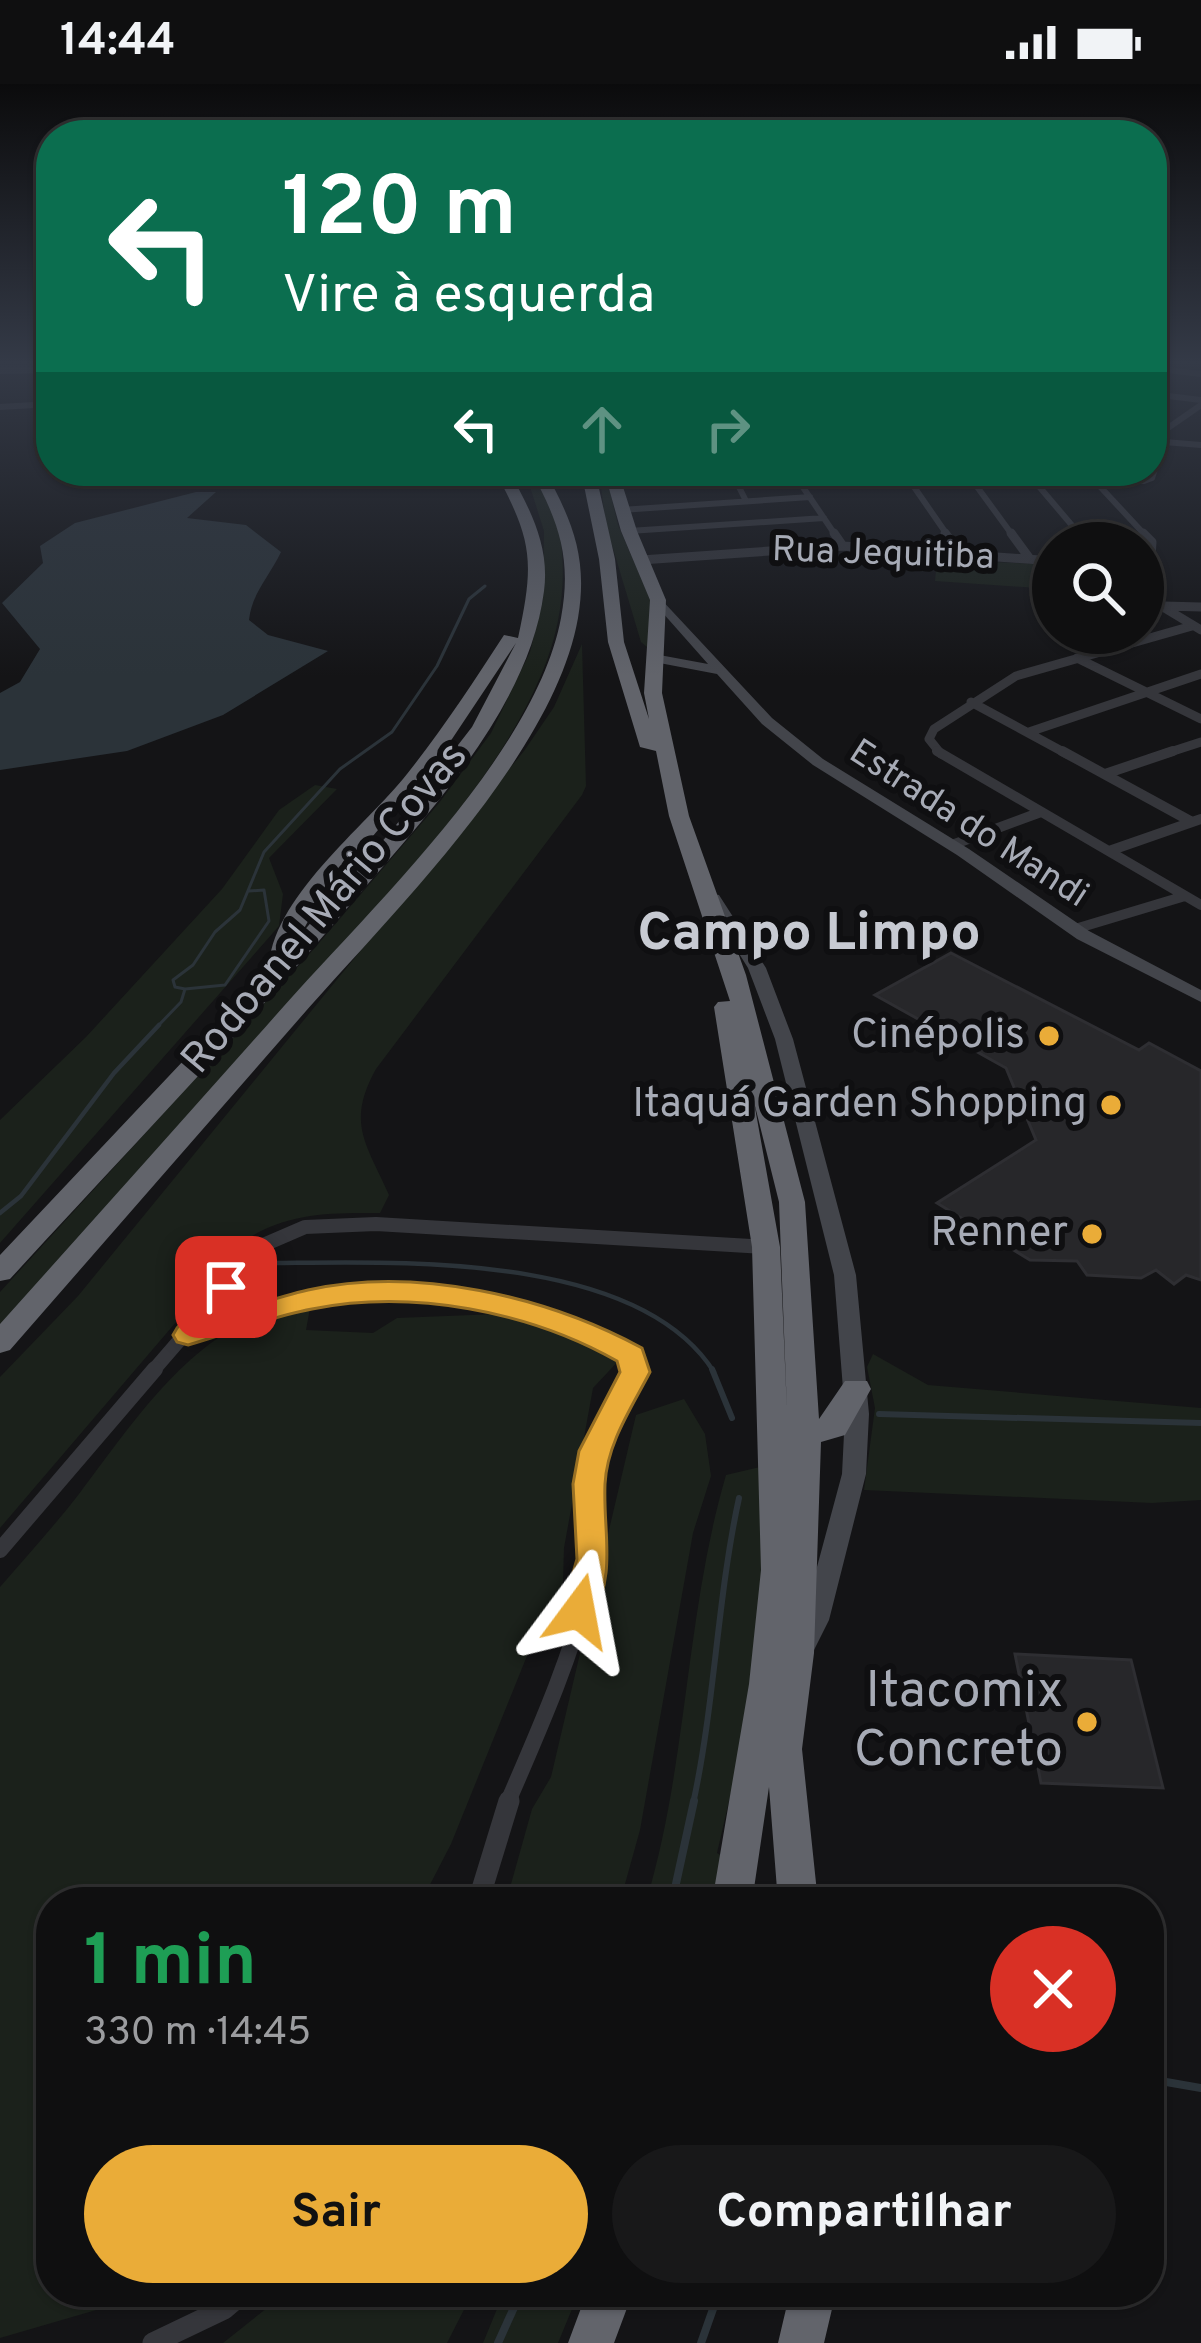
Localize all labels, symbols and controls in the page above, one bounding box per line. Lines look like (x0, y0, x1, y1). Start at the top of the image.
text: 14:44 (60, 14, 176, 71)
text: 120 m (282, 159, 517, 265)
icon: left (84, 168, 240, 324)
text: Vire à esquerda (282, 263, 655, 332)
icon: left (443, 396, 509, 462)
icon: ahead (569, 396, 635, 462)
icon: right (695, 396, 761, 462)
map controls (1032, 522, 1164, 654)
button: search (1032, 522, 1164, 654)
street label: Rua Jequitiba (771, 528, 995, 582)
street label: Estrada do Mandi (840, 730, 1096, 920)
street label: Rodoanel Mário Covas (171, 732, 481, 1086)
district label: Campo Limpo (637, 901, 981, 970)
place label: Cinépolis (851, 1010, 1025, 1063)
marker: Cinépolis (1036, 1023, 1062, 1049)
place label: Itaquá Garden Shopping (632, 1079, 1087, 1132)
marker: Itaquá Garden Shopping (1098, 1092, 1124, 1118)
place label: Renner (930, 1208, 1068, 1261)
marker: Renner (1079, 1221, 1105, 1247)
pin (175, 1236, 277, 1338)
icon: arrive (193, 1254, 259, 1320)
position arrow (516, 1548, 642, 1674)
place label: Itacomix Concreto (854, 1661, 1063, 1785)
marker: Itacomix Concreto (1074, 1709, 1100, 1735)
text: 1 min (84, 1919, 257, 2011)
button: close (990, 1926, 1116, 2052)
text: 330 m · 14:45 (84, 2010, 311, 2059)
button: Sair (84, 2145, 588, 2283)
button: Compartilhar (612, 2145, 1116, 2283)

